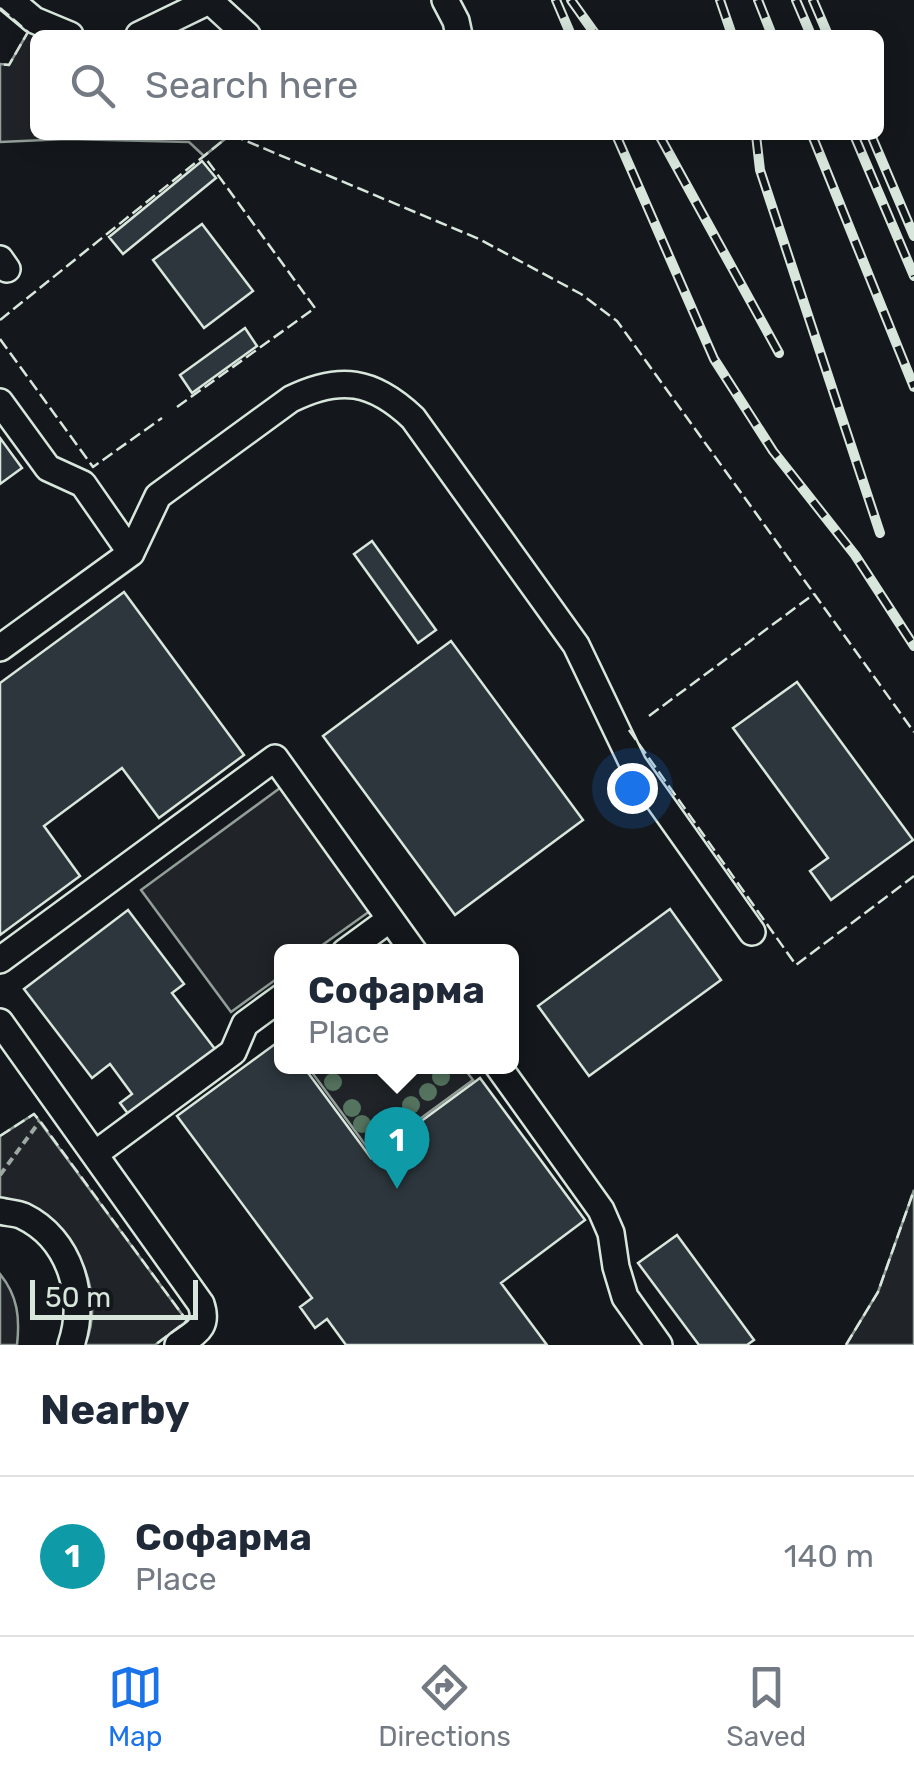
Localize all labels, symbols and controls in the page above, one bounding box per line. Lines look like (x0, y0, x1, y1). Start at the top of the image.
search box (30, 30, 884, 140)
icon: search (65, 58, 120, 113)
text: Search here (145, 62, 358, 108)
your location (607, 763, 658, 814)
popup (274, 944, 519, 1074)
text: Софарма (308, 967, 485, 1013)
text: Place (308, 1013, 390, 1051)
pin: 1 (364, 1106, 430, 1189)
scale bar (30, 1275, 198, 1320)
text: 50 m (45, 1281, 111, 1314)
text: Nearby (40, 1385, 190, 1435)
text: Софарма (135, 1514, 312, 1560)
text: 1 (65, 1537, 80, 1575)
text: 140 m (784, 1537, 874, 1575)
text: Place (135, 1560, 217, 1598)
tab: Map (108, 1660, 163, 1753)
tab: Directions (378, 1660, 511, 1753)
tab: Saved (726, 1660, 806, 1753)

